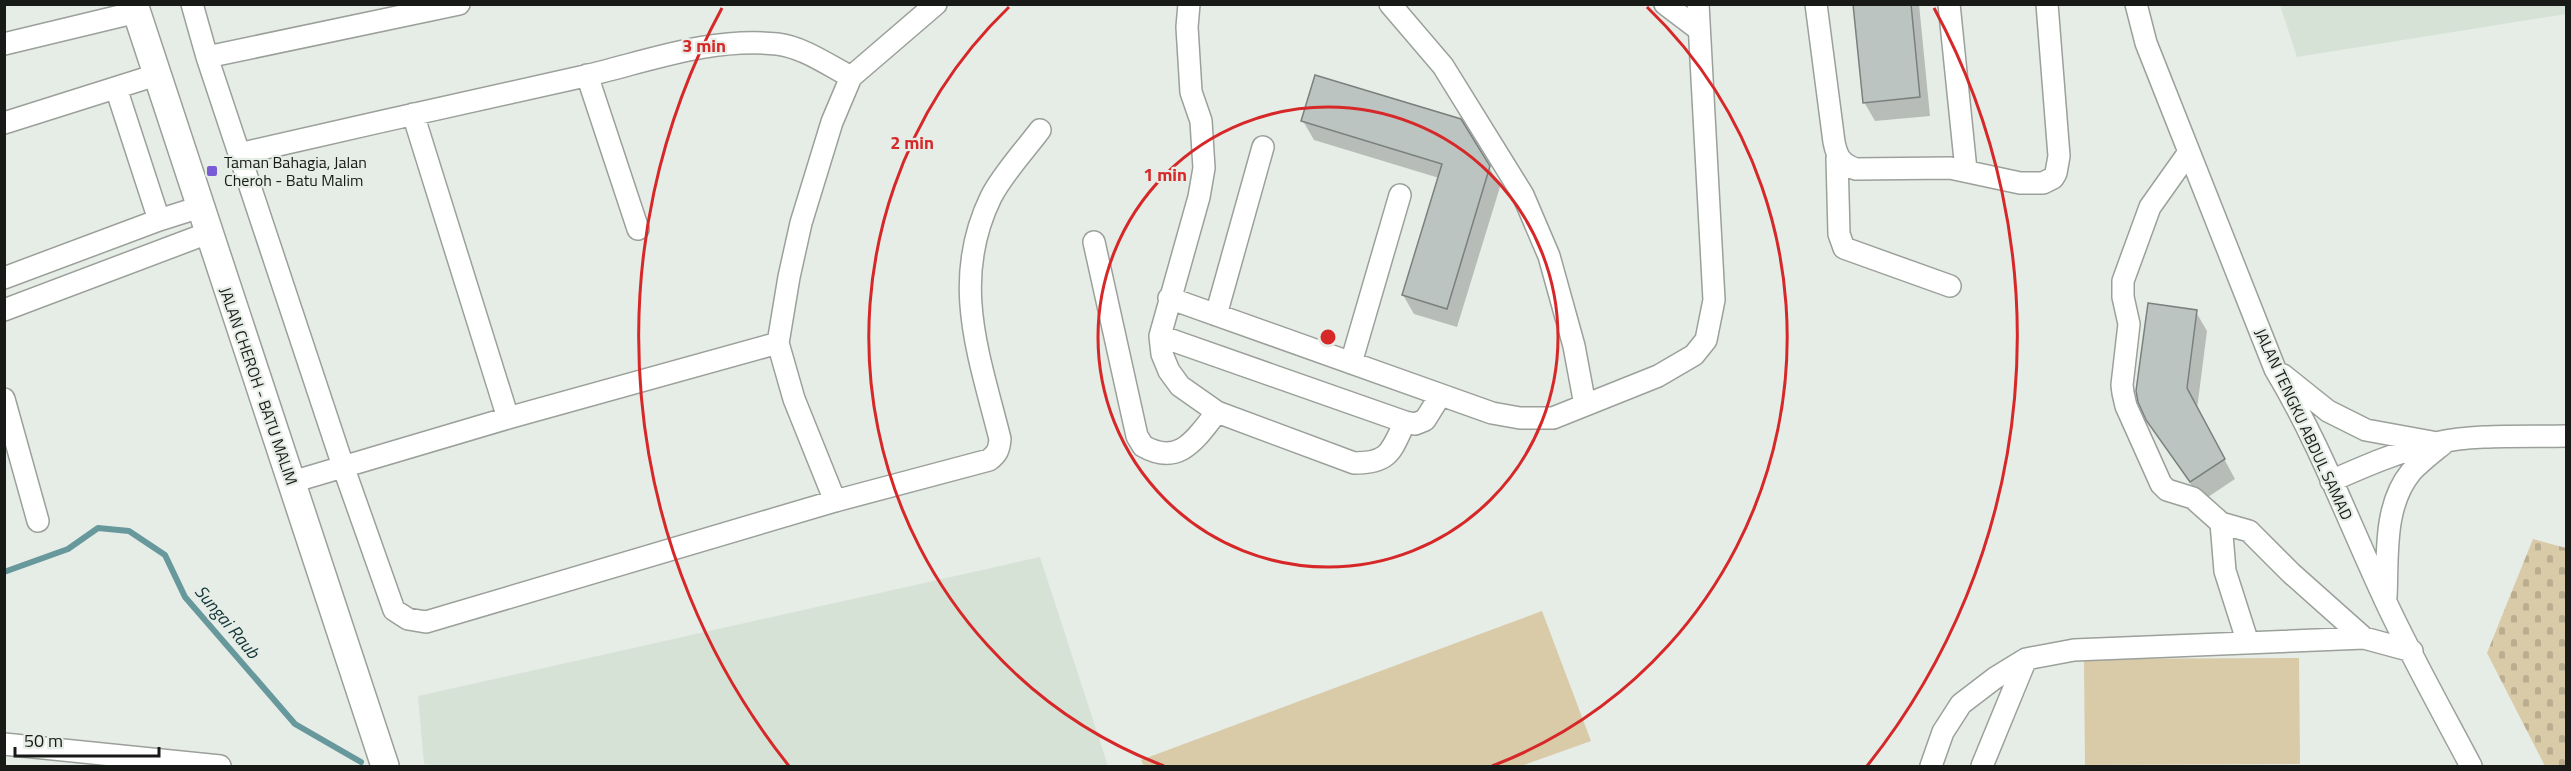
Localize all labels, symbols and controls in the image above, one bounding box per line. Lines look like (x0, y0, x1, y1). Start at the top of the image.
text: 3 min (682, 32, 726, 59)
text: 2 min (890, 129, 934, 156)
place label: Taman Bahagia, Jalan Cheroh - Batu Malim (224, 150, 367, 192)
text: 1 min (1143, 161, 1187, 188)
marker: Taman Bahagia, Jalan Cheroh - Batu Malim (205, 164, 219, 178)
street label: JALAN CHEROH - BATU MALIM (214, 284, 304, 488)
street label: JALAN TENGKU ABDUL SAMAD (2249, 324, 2359, 524)
centre of rings (1318, 327, 1338, 347)
water label: Sungai Raub (188, 579, 267, 665)
scale bar (15, 720, 159, 758)
text: 50 m (24, 727, 63, 754)

